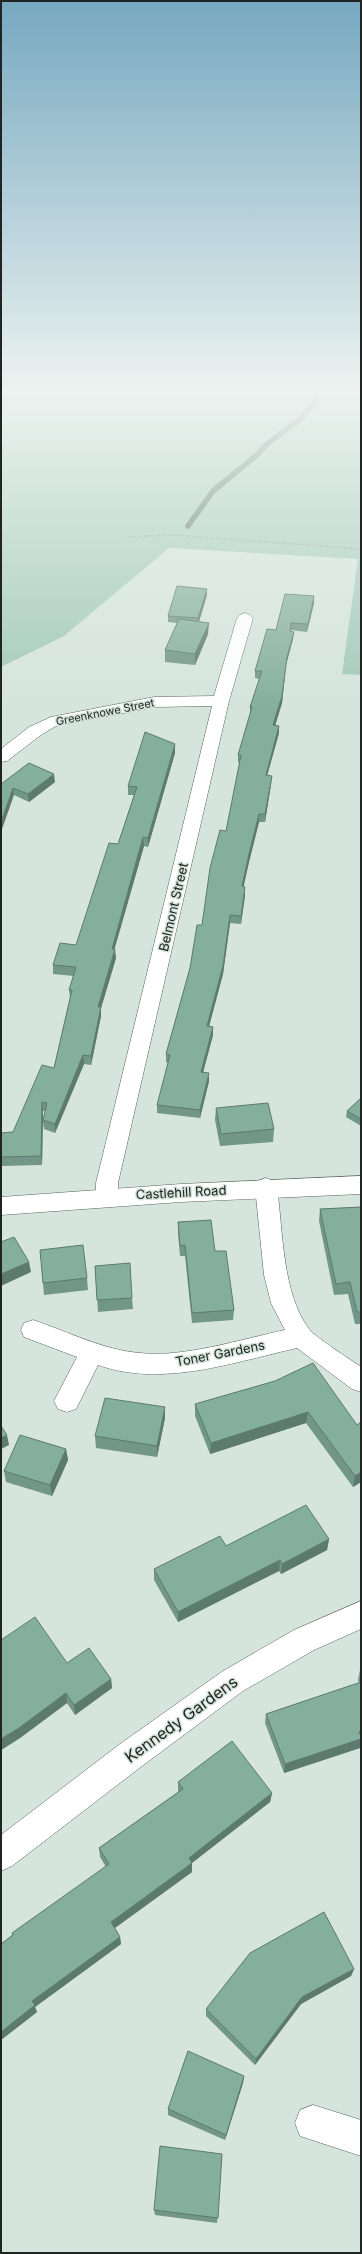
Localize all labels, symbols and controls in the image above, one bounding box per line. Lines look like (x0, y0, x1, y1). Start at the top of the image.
street label: Greenknowe Street (55, 696, 156, 728)
street label: Belmont Street (155, 861, 191, 953)
street label: Castlehill Road (135, 1182, 227, 1202)
street label: Toner Gardens (174, 1336, 266, 1370)
street label: Kennedy Gardens (121, 1671, 241, 1767)

